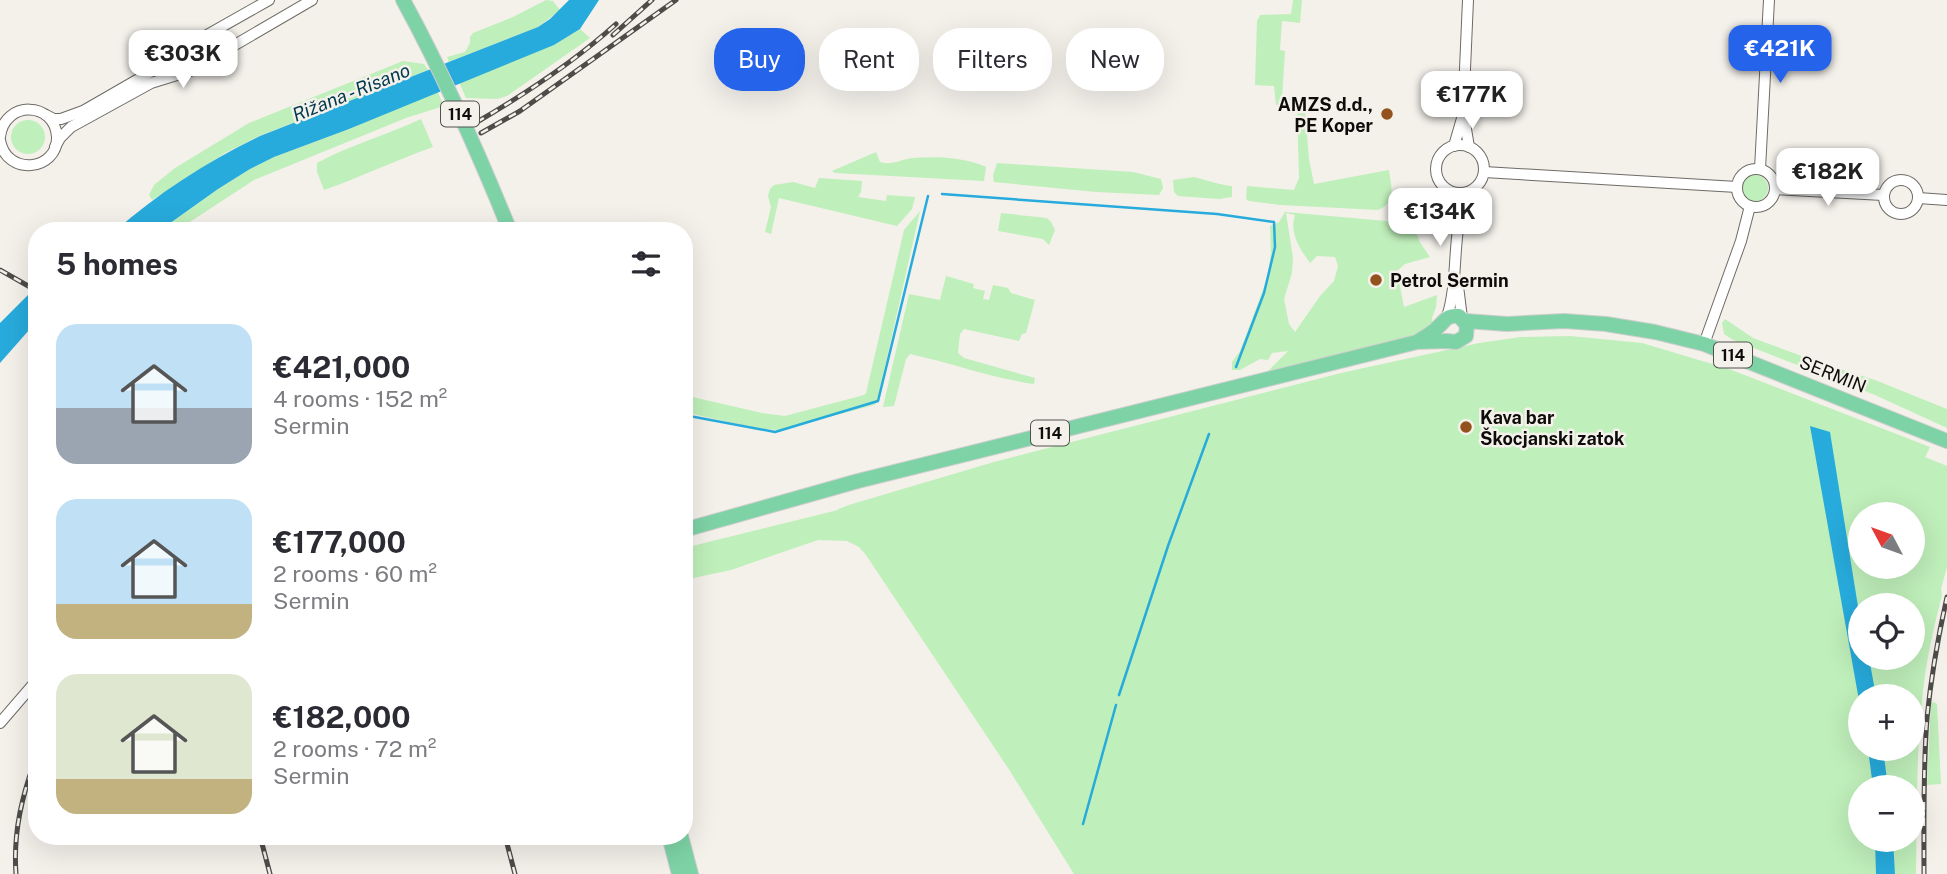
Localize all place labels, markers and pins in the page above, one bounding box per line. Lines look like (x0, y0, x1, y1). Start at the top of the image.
pin: €421K (1731, 25, 1829, 85)
pin: €303K (134, 31, 232, 90)
pin: €177K (1423, 72, 1521, 131)
place label: AMZS d.d., PE Koper (1278, 94, 1374, 136)
marker: AMZS d.d., PE Koper (1379, 106, 1395, 122)
pin: €182K (1779, 148, 1877, 208)
pin: €134K (1391, 188, 1489, 248)
place label: Petrol Sermin (1390, 270, 1509, 291)
marker: Petrol Sermin (1368, 272, 1384, 288)
place label: Kava bar Škocjanski zatok (1480, 407, 1625, 449)
marker: Kava bar Škocjanski zatok (1458, 419, 1474, 435)

